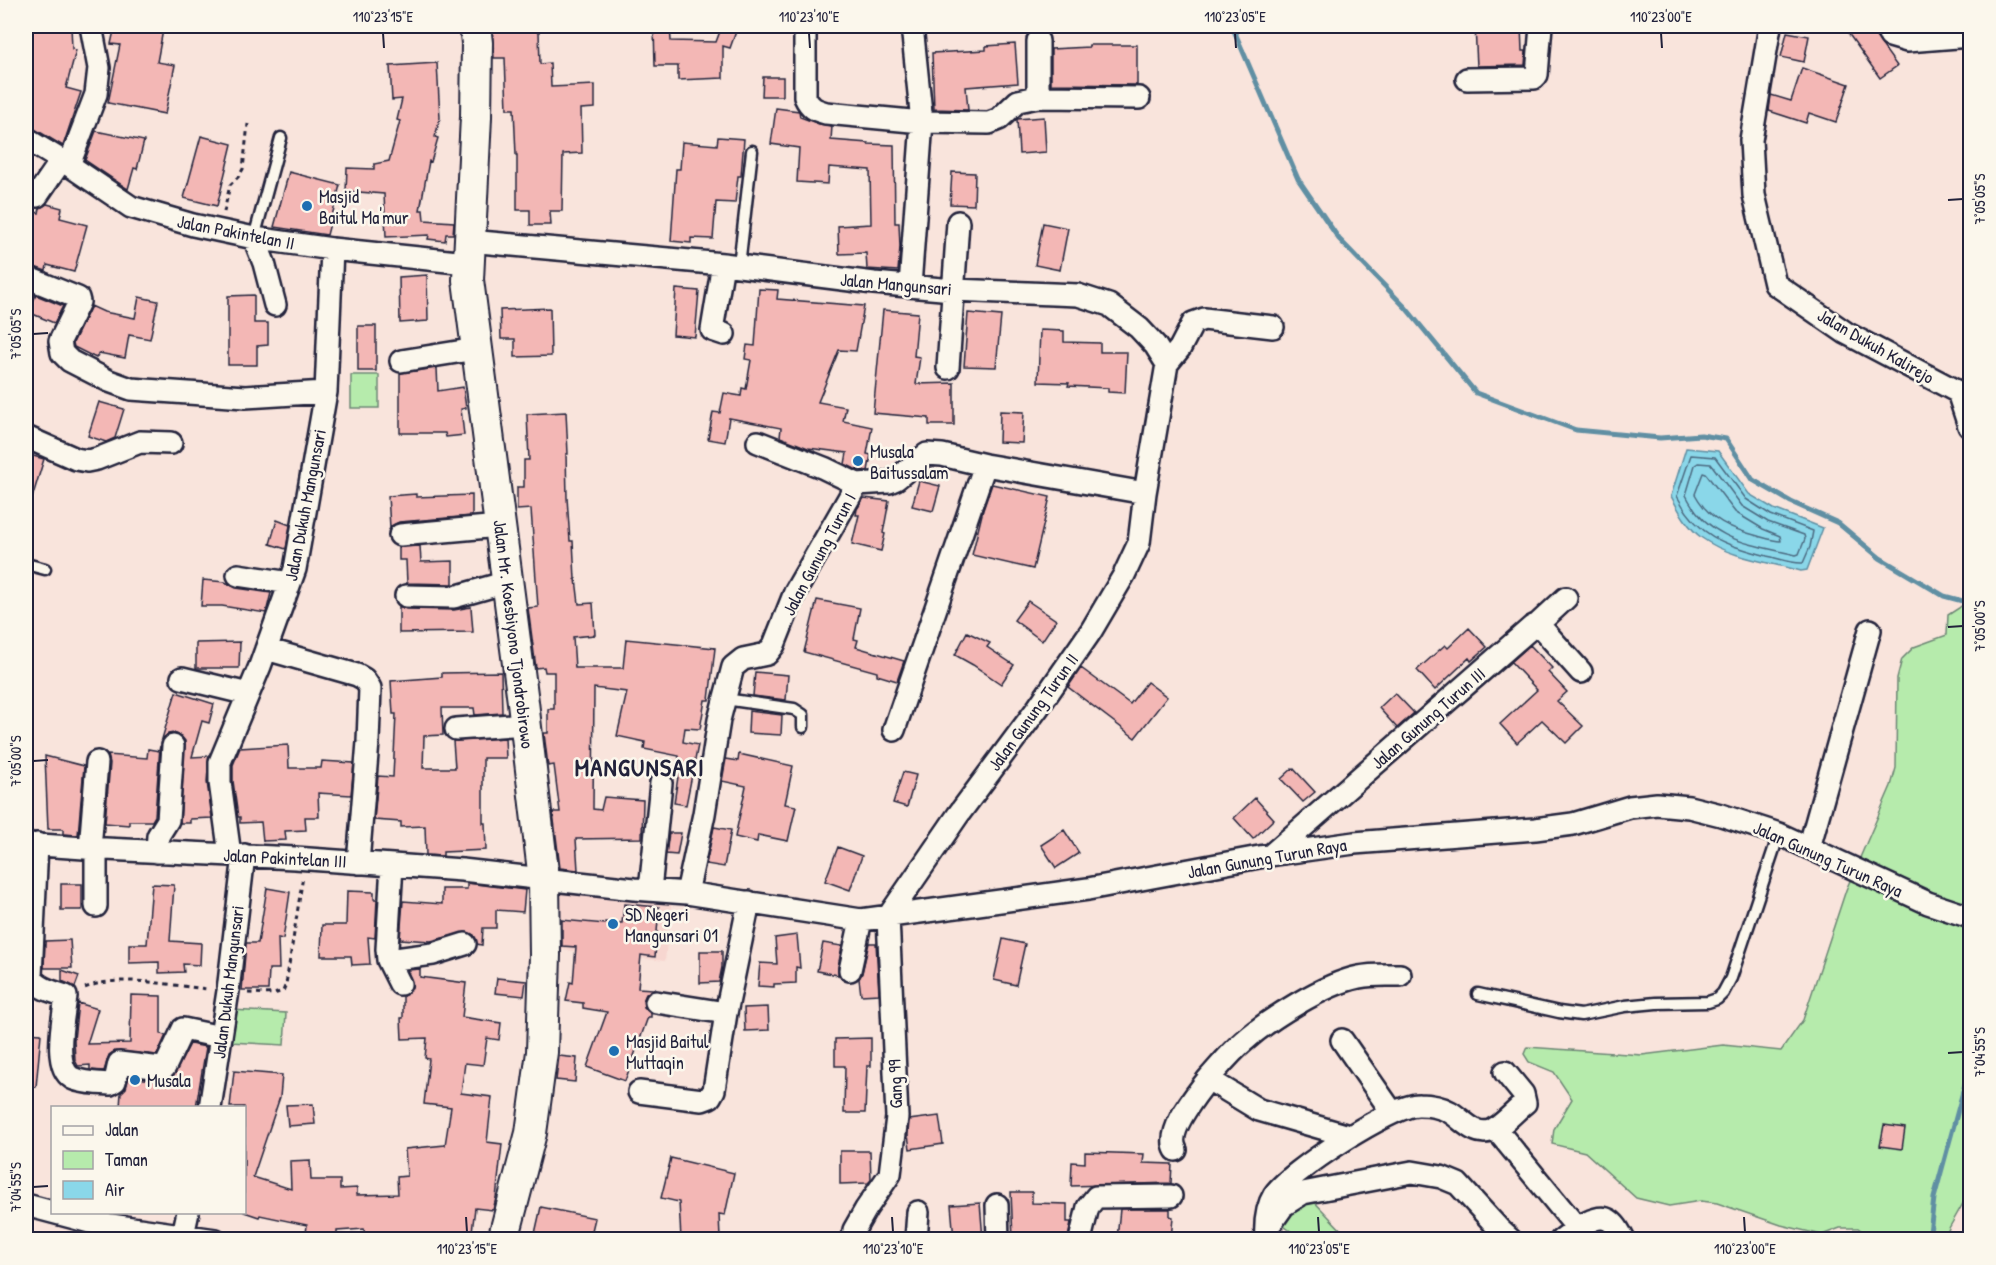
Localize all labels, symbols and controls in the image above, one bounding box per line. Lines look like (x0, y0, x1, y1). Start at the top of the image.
text: 110°23'15"E (353, 6, 413, 27)
text: 110°23'10"E (779, 6, 840, 27)
text: 110°23'05"E (1204, 6, 1266, 27)
text: 110°23'00"E (1630, 6, 1692, 27)
text: 7°05'05"S (1969, 173, 1990, 224)
place label: Masjid Baitul Ma'mur (319, 184, 409, 230)
marker: Masjid Baitul Ma'mur (300, 199, 314, 213)
street label: Jalan Pakintelan II (175, 208, 297, 256)
street label: Jalan Mangunsari (839, 267, 953, 301)
street label: Jalan Dukuh Kalirejo (1813, 302, 1939, 390)
text: 7°05'05"S (5, 308, 26, 359)
street label: Jalan Dukuh Mangunsari (278, 427, 332, 583)
place label: Musala Baitussalam (870, 439, 949, 485)
marker: Musala Baitussalam (851, 454, 865, 468)
street label: Jalan Gunung Turun I (776, 488, 862, 620)
street label: Jalan Mr. Koesbiyono Tjondrobirowo (488, 518, 540, 750)
text: 7°05'00"S (1969, 600, 1990, 652)
street label: Jalan Gunung Turun II (982, 648, 1084, 776)
street label: Jalan Gunung Turun III (1365, 661, 1491, 775)
text: 7°05'00"S (5, 735, 26, 787)
district label: MANGUNSARI (575, 751, 705, 783)
street label: Jalan Gunung Turun Raya (1749, 815, 1907, 903)
street label: Jalan Gunung Turun Raya (1185, 832, 1349, 884)
street label: Jalan Pakintelan III (223, 842, 347, 874)
place label: SD Negeri Mangunsari 01 (625, 902, 718, 948)
street label: Jalan Dukuh Mangunsari (206, 904, 250, 1060)
marker: SD Negeri Mangunsari 01 (606, 917, 620, 931)
text: 7°04'55"S (1969, 1027, 1990, 1077)
place label: Masjid Baitul Muttaqin (626, 1029, 709, 1075)
marker: Masjid Baitul Muttaqin (607, 1044, 621, 1058)
street label: Gang 99 (882, 1059, 908, 1109)
place label: Musala (147, 1068, 191, 1093)
marker: Musala (128, 1073, 142, 1087)
legend (51, 1106, 246, 1214)
text: Jalan (105, 1117, 139, 1142)
text: Taman (105, 1147, 148, 1172)
text: 7°04'55"S (5, 1162, 26, 1212)
text: Air (105, 1177, 125, 1202)
text: 110°23'15"E (437, 1238, 497, 1259)
text: 110°23'10"E (863, 1238, 924, 1259)
text: 110°23'05"E (1288, 1238, 1350, 1259)
text: 110°23'00"E (1714, 1238, 1776, 1259)

